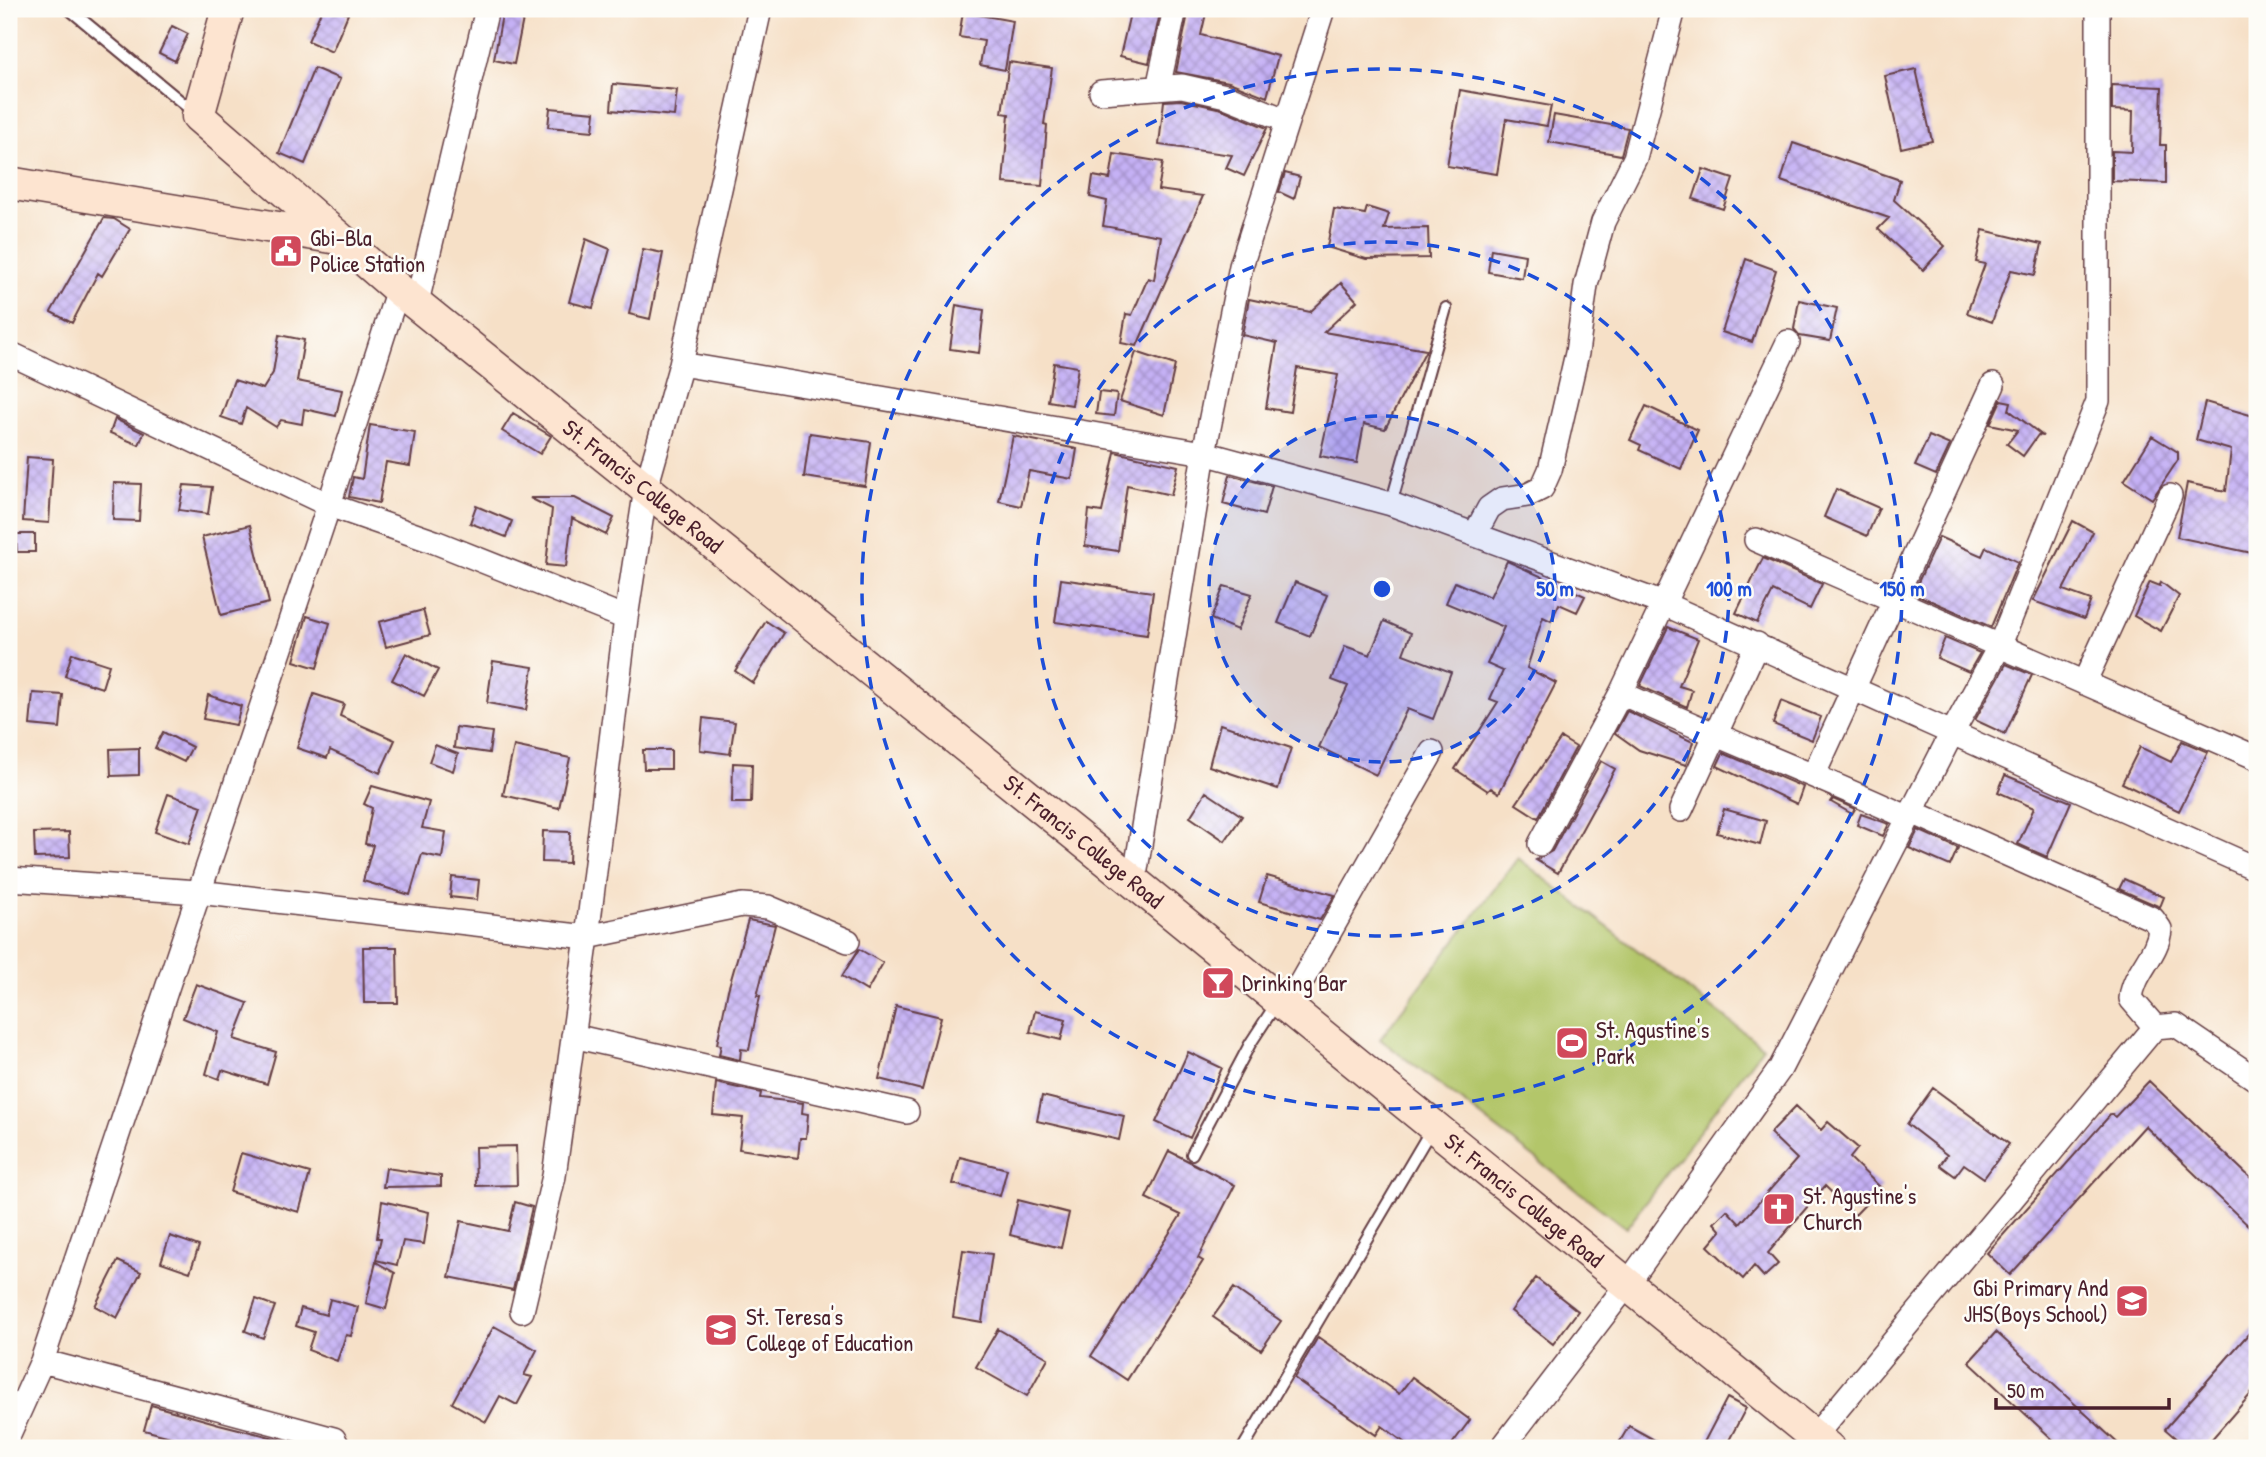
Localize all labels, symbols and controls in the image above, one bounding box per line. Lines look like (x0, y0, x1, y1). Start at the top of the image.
place label: Gbi-Bla Police Station (310, 222, 425, 279)
public building icon: Gbi-Bla Police Station (267, 232, 305, 270)
street label: St. Francis College Road (557, 412, 730, 560)
text: 50 m (1536, 574, 1574, 603)
text: 100 m (1706, 574, 1752, 603)
text: 150 m (1879, 574, 1925, 603)
centre of rings (1370, 577, 1394, 601)
street label: St. Francis College Road (997, 767, 1170, 915)
bar icon: Drinking Bar (1199, 964, 1237, 1002)
place label: Drinking Bar (1242, 967, 1348, 998)
place label: St. Agustine's Park (1596, 1014, 1710, 1071)
sports icon: St. Agustine's Park (1553, 1024, 1591, 1062)
street label: St. Francis College Road (1438, 1125, 1611, 1274)
place label: St. Agustine's Church (1803, 1180, 1917, 1237)
church icon: St. Agustine's Church (1760, 1190, 1798, 1228)
place label: Gbi Primary And JHS(Boys School) (1964, 1272, 2108, 1329)
school or university icon: Gbi Primary And JHS(Boys School) (2113, 1282, 2151, 1320)
place label: St. Teresa's College of Education (746, 1301, 913, 1358)
school or university icon: St. Teresa's College of Education (702, 1311, 740, 1349)
scale bar (1996, 1366, 2170, 1410)
text: 50 m (2007, 1376, 2044, 1405)

